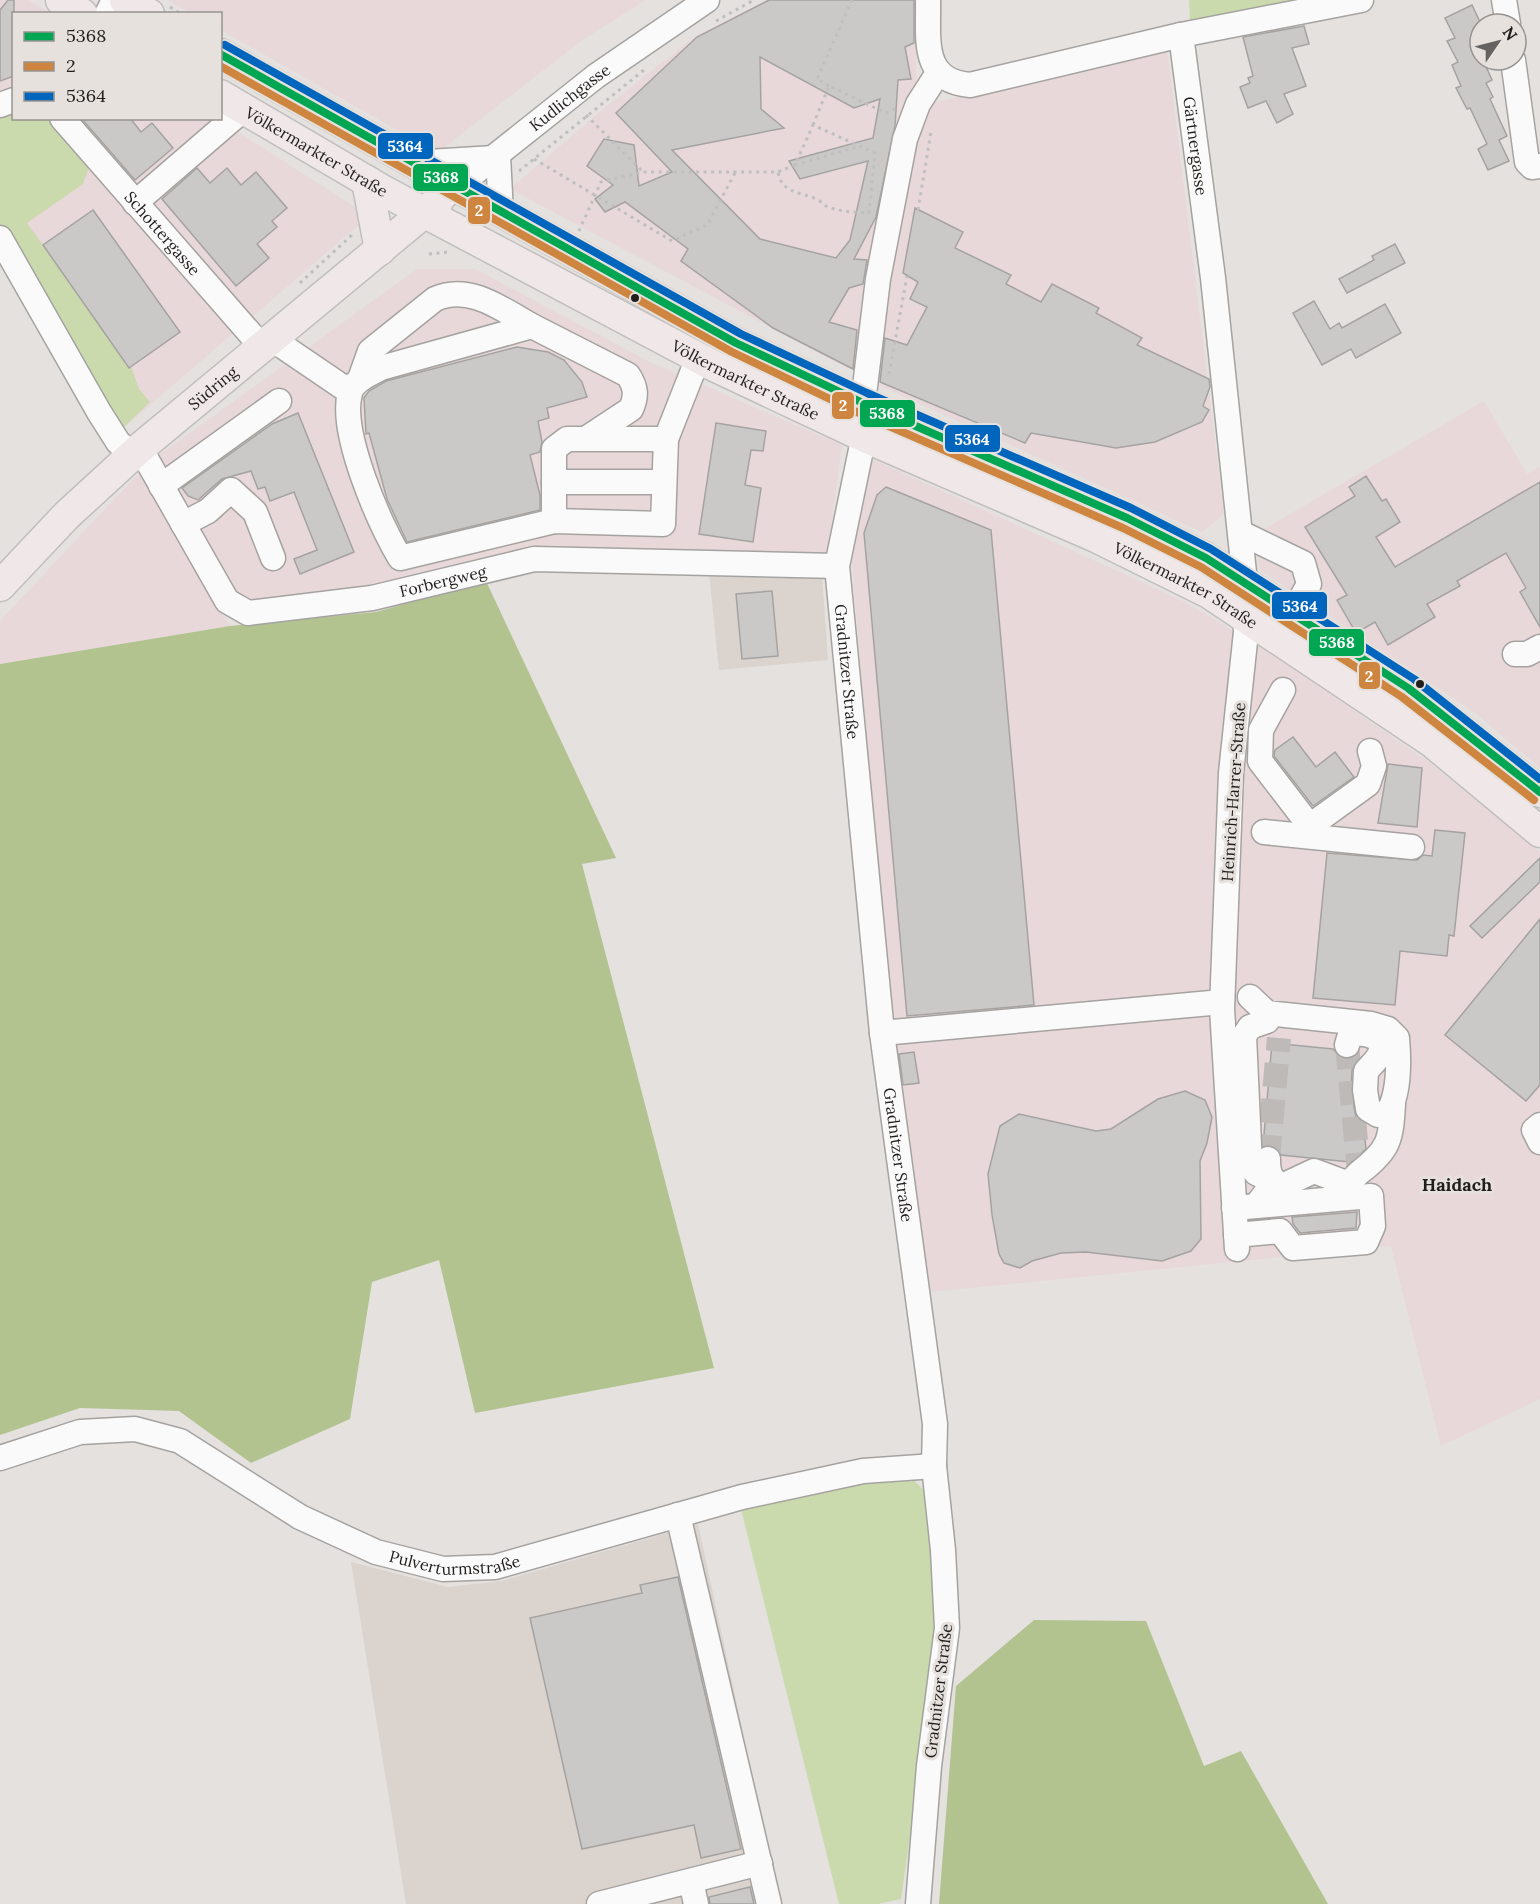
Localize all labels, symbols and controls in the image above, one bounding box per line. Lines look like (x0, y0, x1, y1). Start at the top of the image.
legend (12, 12, 222, 120)
north arrow (1468, 12, 1528, 72)
text: N (1499, 23, 1522, 44)
text: 5368 (66, 24, 106, 47)
text: 2 (66, 54, 76, 77)
street label: Kudlichgasse (525, 59, 614, 135)
text: 5364 (66, 84, 106, 107)
street label: Gärtnergasse (1179, 95, 1212, 197)
street label: Völkermarkter Straße (241, 102, 391, 201)
line badge: 5364 (377, 132, 434, 160)
text: 5364 (387, 136, 423, 156)
line badge: 5368 (412, 163, 469, 192)
text: 5368 (423, 167, 459, 187)
street label: Schottergasse (120, 187, 205, 280)
line badge: 2 (467, 196, 491, 225)
text: 2 (475, 200, 483, 220)
unlabelled marker (629, 292, 641, 304)
street label: Völkermarkter Straße (667, 335, 823, 424)
street label: Südring (184, 361, 242, 414)
line badge: 2 (831, 391, 855, 420)
text: 2 (839, 395, 847, 415)
line badge: 5368 (859, 399, 916, 428)
text: 5368 (869, 403, 905, 423)
line badge: 5364 (944, 424, 1001, 453)
text: 5364 (954, 429, 990, 449)
street label: Völkermarkter Straße (1109, 537, 1262, 633)
street label: Forbergweg (397, 561, 490, 601)
line badge: 5364 (1271, 591, 1328, 620)
text: 5364 (1282, 596, 1318, 616)
street label: Gradnitzer Straße (831, 603, 864, 740)
line badge: 5368 (1308, 628, 1365, 657)
text: 5368 (1319, 632, 1355, 652)
line badge: 2 (1358, 661, 1381, 690)
text: 2 (1365, 666, 1373, 686)
unlabelled marker (1414, 678, 1426, 690)
street label: Heinrich-Harrer-Straße (1217, 702, 1249, 882)
street label: Gradnitzer Straße (880, 1086, 918, 1224)
district label: Haidach (1422, 1173, 1492, 1196)
street label: Pulverturmstraße (387, 1546, 523, 1579)
street label: Gradnitzer Straße (920, 1622, 956, 1759)

